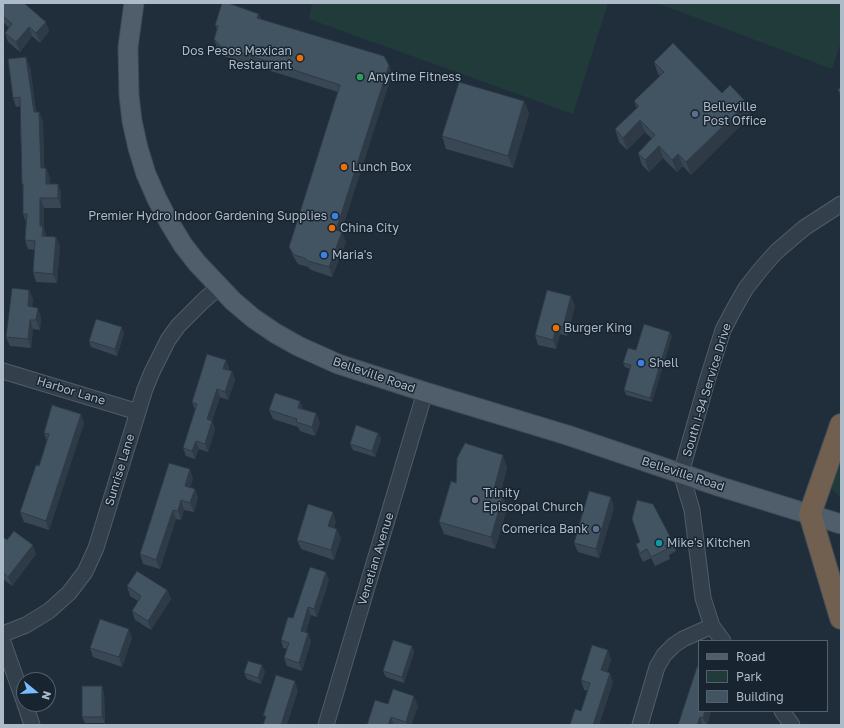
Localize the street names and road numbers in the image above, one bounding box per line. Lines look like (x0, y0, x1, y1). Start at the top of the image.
street label: South I-94 Service Drive (680, 321, 734, 459)
street label: Belleville Road (331, 354, 417, 396)
street label: Harbor Lane (35, 374, 107, 408)
street label: Sunrise Lane (102, 432, 138, 508)
street label: Belleville Road (640, 454, 726, 494)
street label: Venetian Avenue (355, 511, 397, 607)

